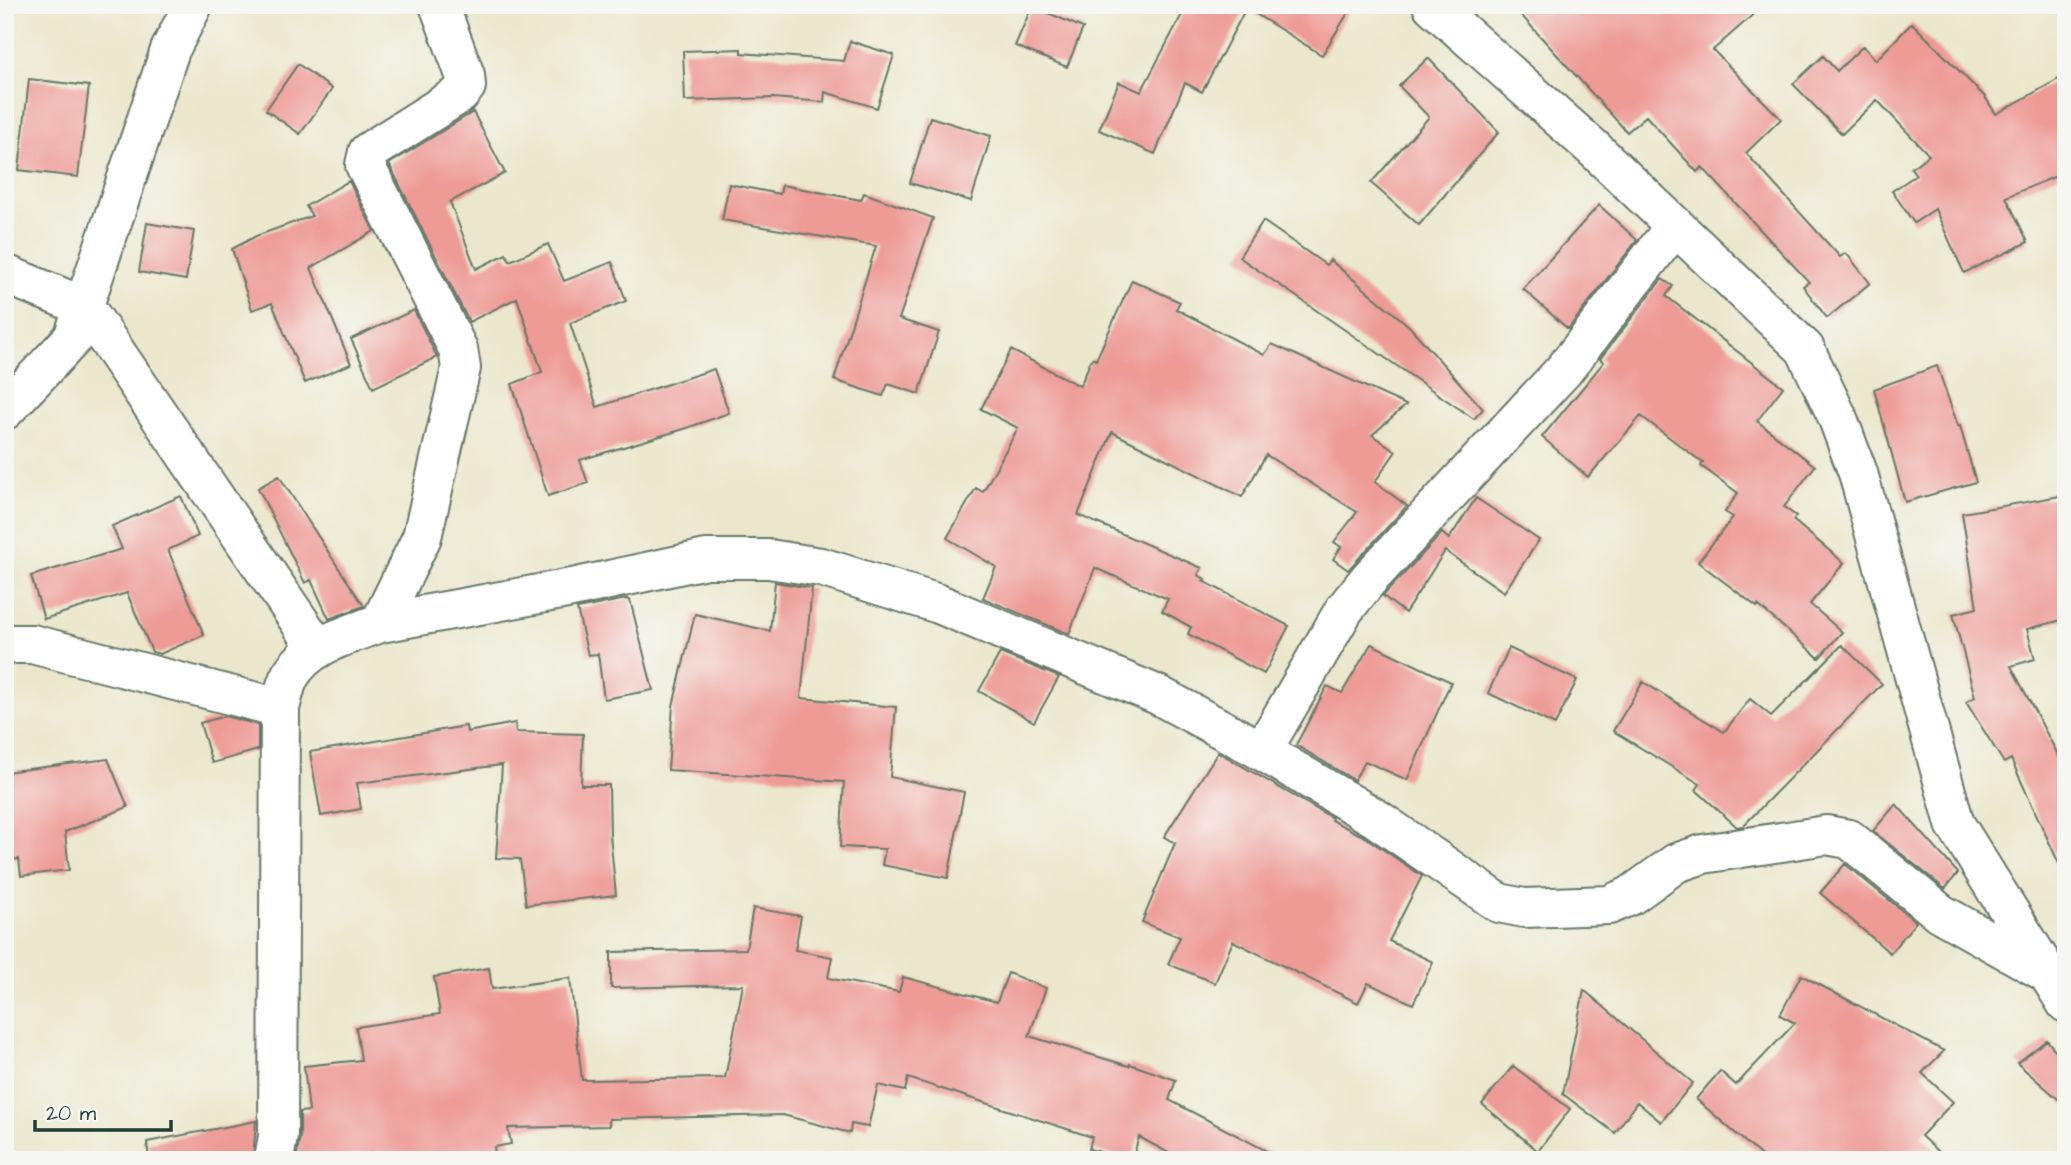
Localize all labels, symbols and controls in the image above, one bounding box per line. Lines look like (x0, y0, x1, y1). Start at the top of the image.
scale bar (35, 1088, 172, 1132)
text: 20 m (46, 1099, 97, 1128)

